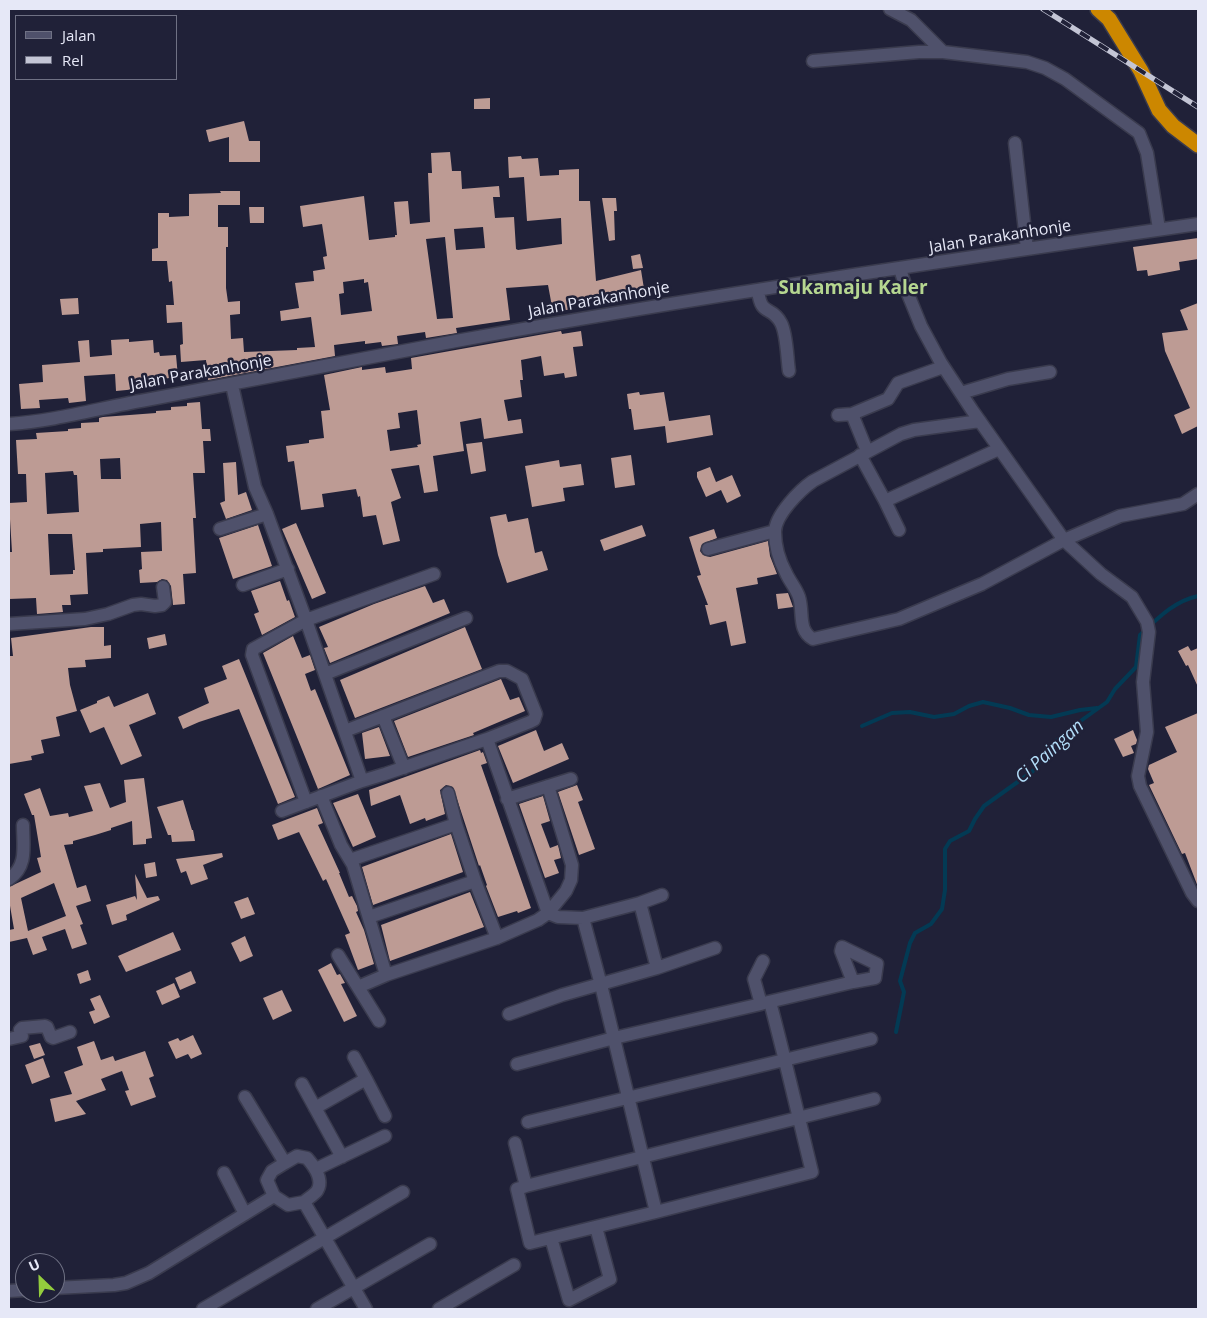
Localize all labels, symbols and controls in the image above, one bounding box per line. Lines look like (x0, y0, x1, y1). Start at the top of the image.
legend (15, 15, 178, 80)
text: Jalan (62, 25, 96, 45)
text: Rel (62, 50, 83, 70)
street label: Jalan Parakanhonje (928, 216, 1072, 258)
street label: Jalan Parakanhonje (527, 278, 671, 322)
district label: Sukamaju Kaler (778, 278, 928, 300)
street label: Jalan Parakanhonje (129, 351, 273, 395)
water label: Ci Paingan (1011, 716, 1089, 788)
north arrow (15, 1253, 65, 1303)
text: U (25, 1254, 43, 1276)

